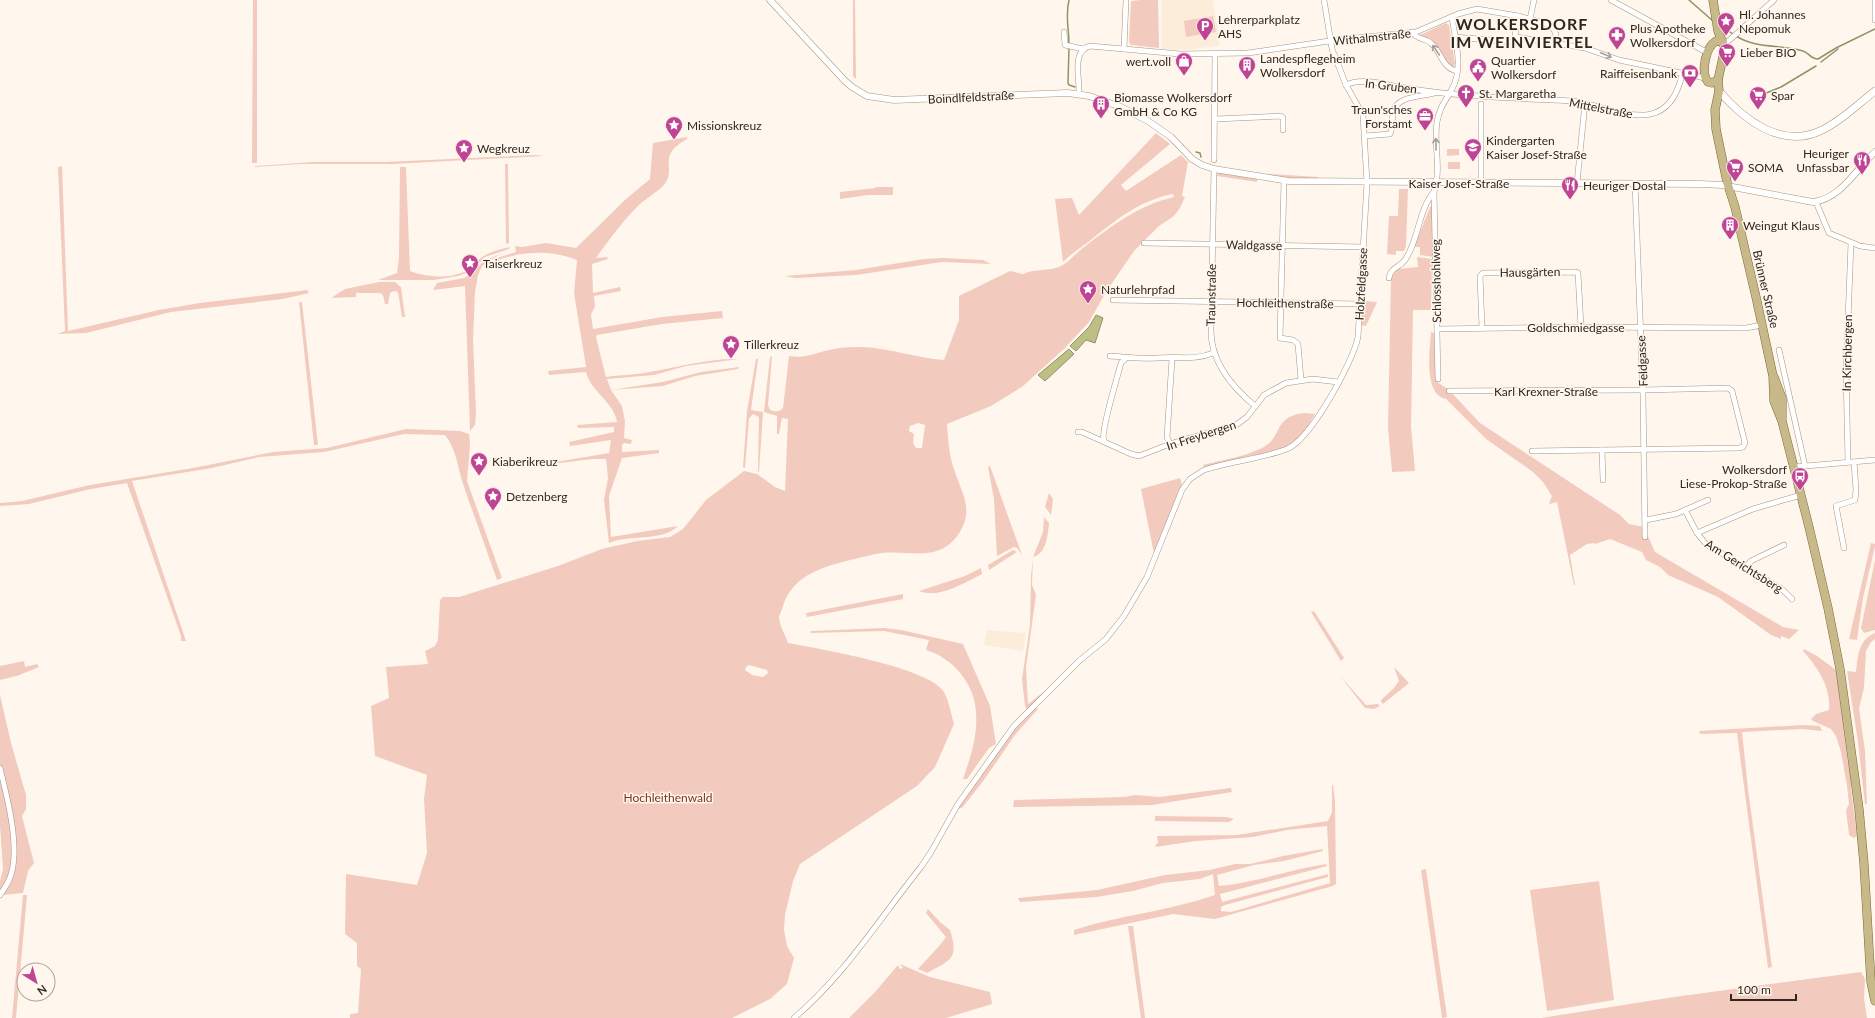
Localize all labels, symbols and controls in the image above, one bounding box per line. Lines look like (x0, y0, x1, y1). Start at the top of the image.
place label: Hl. Johannes Nepomuk (1739, 7, 1806, 36)
place icon: Hl. Johannes Nepomuk (1716, 11, 1736, 36)
place label: Lehrerparkplatz AHS (1218, 12, 1300, 41)
district label: WOLKERSDORF IM WEINVIERTEL (1451, 14, 1593, 51)
parking icon: Lehrerparkplatz AHS (1195, 16, 1215, 41)
place label: Plus Apotheke Wolkersdorf (1630, 21, 1706, 50)
street label: Withalmstraße (1332, 25, 1412, 49)
pharmacy icon: Plus Apotheke Wolkersdorf (1607, 25, 1627, 50)
supermarket icon: Lieber BIO (1717, 42, 1737, 67)
one-way arrow (1432, 45, 1440, 56)
place label: Lieber BIO (1740, 45, 1797, 60)
shop icon: wert.voll (1174, 51, 1194, 76)
place label: Landespflegeheim Wolkersdorf (1260, 51, 1356, 80)
one-way arrow (1599, 51, 1611, 59)
place label: Quartier Wolkersdorf (1491, 53, 1557, 82)
place label: wert.voll (1126, 54, 1171, 69)
building icon: Landespflegeheim Wolkersdorf (1237, 55, 1257, 80)
public building icon: Quartier Wolkersdorf (1468, 57, 1488, 82)
bank icon: Raiffeisenbank (1680, 63, 1700, 88)
place label: Raiffeisenbank (1600, 66, 1678, 81)
street label: In Gruben (1364, 75, 1418, 97)
church icon: St. Margaretha (1456, 83, 1476, 108)
supermarket icon: Spar (1748, 85, 1768, 110)
place label: St. Margaretha (1479, 86, 1556, 101)
street label: Boindlfeldstraße (927, 87, 1015, 107)
place label: Spar (1771, 88, 1795, 103)
place label: Biomasse Wolkersdorf GmbH & Co KG (1114, 90, 1233, 119)
building icon: Biomasse Wolkersdorf GmbH & Co KG (1091, 94, 1111, 119)
street label: Mittelstraße (1568, 95, 1634, 121)
place label: Traun'sches Forstamt (1351, 102, 1413, 131)
office icon: Traun'sches Forstamt (1415, 106, 1435, 131)
place icon: Missionskreuz (664, 115, 684, 140)
place label: Missionskreuz (687, 118, 762, 133)
place label: Kindergarten Kaiser Josef-Straße (1486, 133, 1587, 162)
school or university icon: Kindergarten Kaiser Josef-Straße (1463, 137, 1483, 162)
place icon: Wegkreuz (454, 138, 474, 163)
one-way arrow (1432, 138, 1440, 151)
place label: Wegkreuz (477, 141, 531, 156)
place label: Heuriger Unfassbar (1796, 146, 1850, 175)
restaurant icon: Heuriger Unfassbar (1852, 150, 1872, 175)
supermarket icon: SOMA (1725, 157, 1745, 182)
place label: SOMA (1748, 160, 1784, 175)
restaurant icon: Heuriger Dostal (1560, 175, 1580, 200)
street label: Kaiser Josef-Straße (1409, 176, 1509, 191)
place label: Heuriger Dostal (1583, 178, 1666, 193)
building icon: Weingut Klaus (1720, 215, 1740, 240)
place label: Weingut Klaus (1743, 218, 1820, 233)
street label: Waldgasse (1226, 237, 1282, 253)
street label: Schlosshohlweg (1428, 239, 1444, 323)
street label: Holzfeldgasse (1352, 247, 1370, 321)
street label: Brünner Straße (1750, 248, 1782, 330)
place icon: Taiserkreuz (460, 253, 480, 278)
place label: Taiserkreuz (483, 256, 543, 271)
street label: Traunstraße (1203, 264, 1219, 326)
street label: Hausgärten (1500, 264, 1560, 280)
place icon: Naturlehrpfad (1078, 279, 1098, 304)
place label: Naturlehrpfad (1101, 282, 1175, 297)
street label: Hochleithenstraße (1236, 295, 1334, 311)
street label: In Kirchbergen (1839, 314, 1855, 392)
street label: Goldschmiedgasse (1527, 320, 1625, 335)
place icon: Tillerkreuz (721, 334, 741, 359)
street label: Feldgasse (1633, 335, 1651, 387)
place label: Tillerkreuz (744, 337, 800, 352)
street label: Karl Krexner-Straße (1494, 384, 1598, 399)
street label: In Freybergen (1164, 417, 1238, 453)
place icon: Kiaberikreuz (469, 451, 489, 476)
place label: Kiaberikreuz (492, 454, 558, 469)
place label: Wolkersdorf Liese-Prokop-Straße (1680, 462, 1788, 491)
bus stop icon: Wolkersdorf Liese-Prokop-Straße (1790, 466, 1810, 491)
place icon: Detzenberg (483, 486, 503, 511)
place label: Detzenberg (506, 489, 568, 504)
street label: Am Gerichtsberg (1702, 536, 1786, 596)
park label: Hochleithenwald (623, 790, 713, 805)
north arrow (16, 962, 56, 1002)
scale bar (1731, 976, 1796, 1002)
text: 100 m (1737, 982, 1771, 997)
text: N (35, 983, 50, 998)

